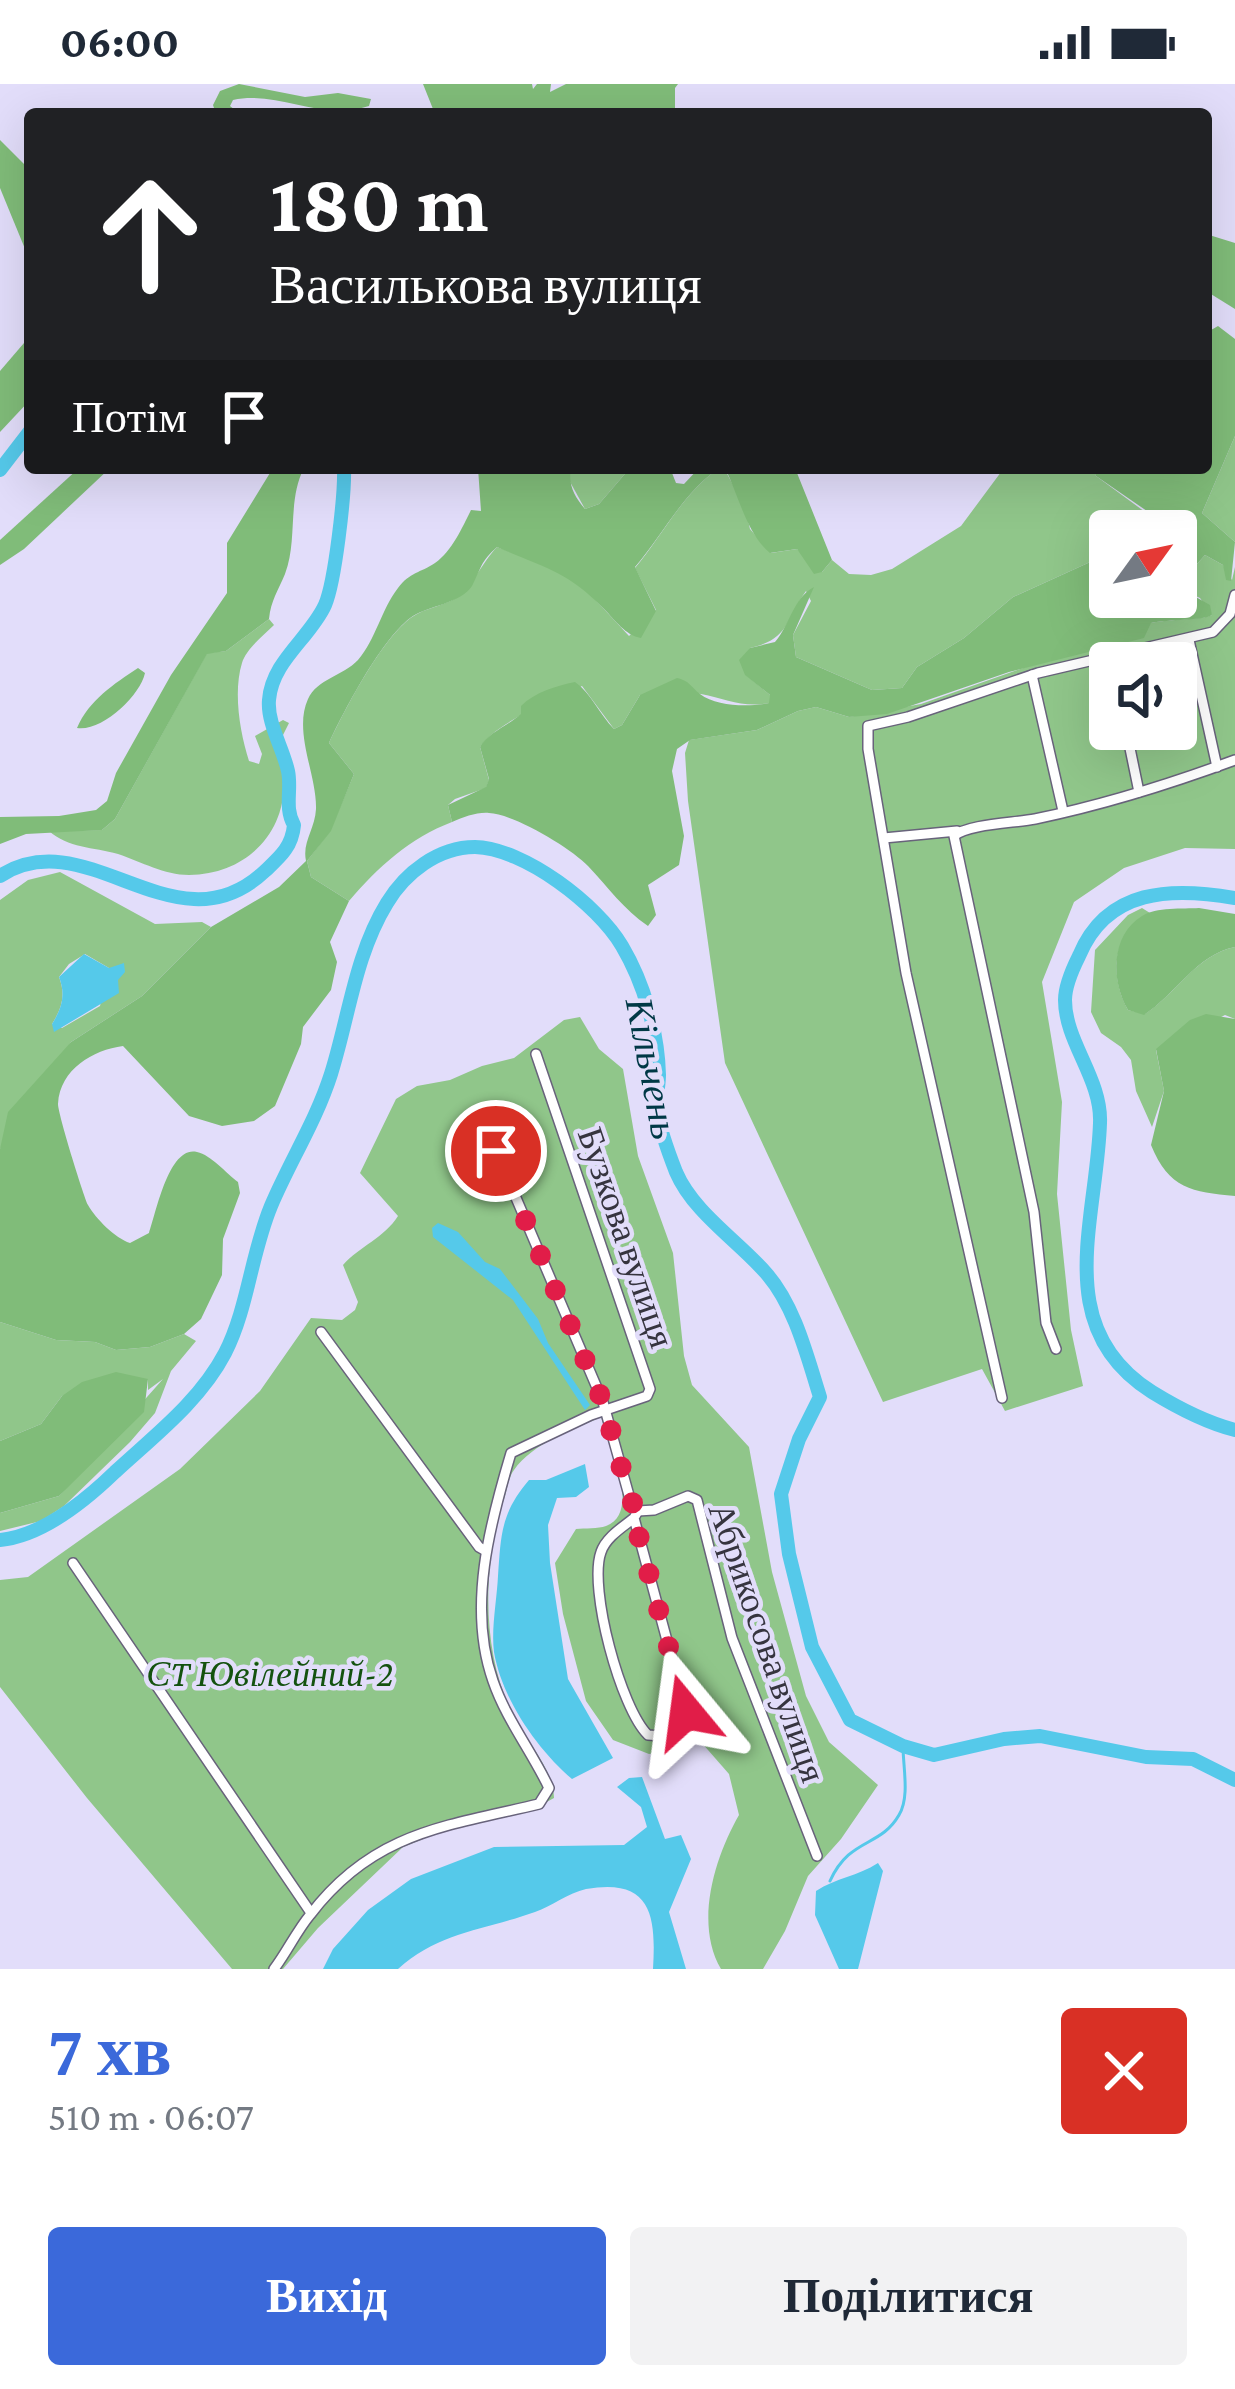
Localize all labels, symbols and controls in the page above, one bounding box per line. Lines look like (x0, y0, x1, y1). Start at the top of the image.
text: 06:00 (60, 17, 179, 67)
icon: ahead (72, 156, 228, 312)
text: 180 m (270, 156, 489, 249)
text: Василькова вулиця (270, 255, 702, 315)
icon: arrive (211, 384, 277, 450)
text: Потім (72, 392, 187, 442)
north arrow (1089, 510, 1197, 618)
map controls (1089, 510, 1197, 750)
button: sound (1089, 642, 1197, 750)
water label: Кільчень (618, 993, 687, 1142)
pin (445, 1100, 547, 1202)
icon: arrive (463, 1118, 529, 1184)
street label: Бузкова вулиця (570, 1122, 682, 1353)
street label: Абрикосова вулиця (700, 1497, 834, 1787)
position arrow (623, 1649, 749, 1775)
park label: СT Ювілейний-2 (146, 1654, 394, 1694)
button: close (1061, 2008, 1187, 2134)
text: 7 хв (48, 2010, 172, 2090)
text: 510 m · 06:07 (48, 2095, 254, 2138)
button: Вихід (48, 2227, 606, 2365)
button: Поділитися (630, 2227, 1187, 2365)

